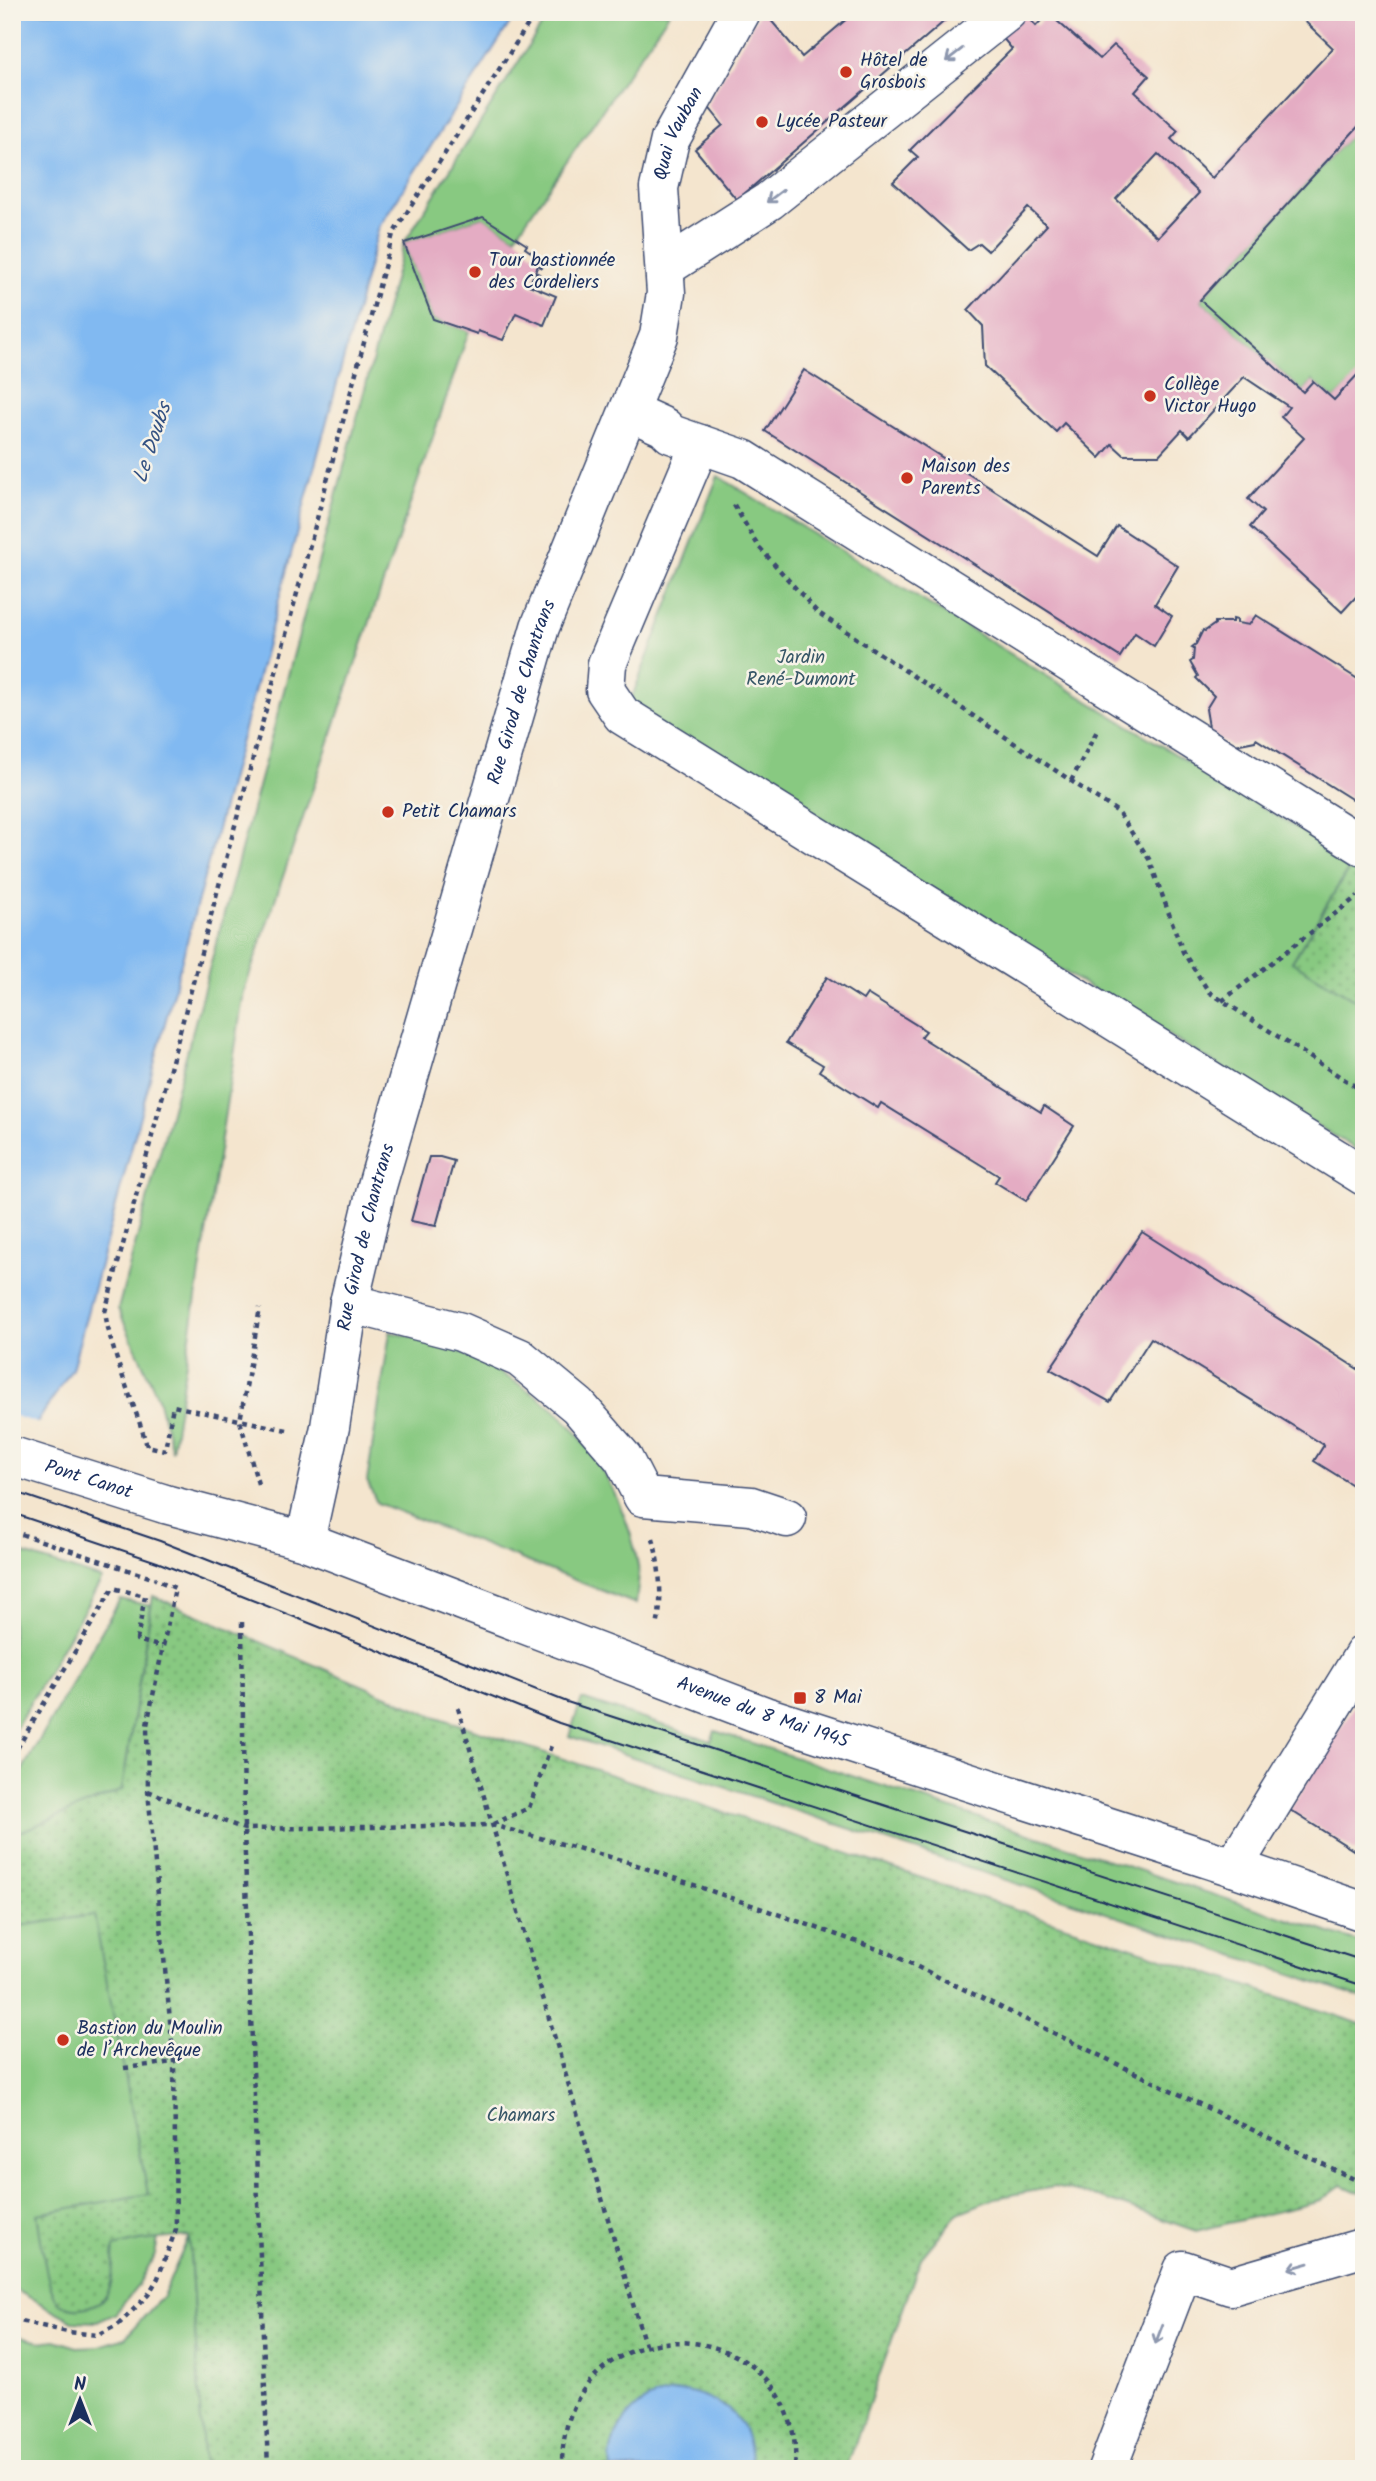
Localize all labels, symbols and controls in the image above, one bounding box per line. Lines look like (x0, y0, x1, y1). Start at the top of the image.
place label: Hôtel de Grosbois (860, 46, 928, 98)
one-way arrow (945, 47, 963, 63)
marker: Hôtel de Grosbois (838, 64, 854, 80)
street label: Quai Vauban (646, 81, 712, 183)
place label: Lycée Pasteur (776, 107, 889, 137)
marker: Lycée Pasteur (754, 114, 770, 130)
one-way arrow (766, 189, 785, 204)
place label: Tour bastionnée des Cordeliers (489, 246, 616, 298)
marker: Tour bastionnée des Cordeliers (467, 264, 483, 280)
place label: Collège Victor Hugo (1164, 370, 1256, 422)
marker: Collège Victor Hugo (1142, 388, 1158, 404)
water label: Le Doubs (125, 397, 182, 487)
place label: Maison des Parents (921, 452, 1010, 504)
marker: Maison des Parents (899, 470, 915, 486)
street label: Rue Girod de Chantrans (480, 595, 565, 788)
park label: Jardin René-Dumont (746, 643, 856, 695)
place label: Petit Chamars (402, 797, 517, 827)
marker: Petit Chamars (380, 804, 396, 820)
street label: Rue Girod de Chantrans (330, 1140, 404, 1333)
street label: Pont Canot (41, 1452, 137, 1508)
street label: Avenue du 8 Mai 1945 (672, 1669, 855, 1758)
place label: 8 Mai (814, 1683, 863, 1713)
marker: 8 Mai (792, 1690, 808, 1706)
place label: Bastion du Moulin de l’Archevêque (77, 2014, 223, 2066)
marker: Bastion du Moulin de l’Archevêque (55, 2032, 71, 2048)
park label: Chamars (487, 2101, 555, 2131)
one-way arrow (1288, 2261, 1310, 2274)
one-way arrow (1151, 2323, 1164, 2344)
north arrow (46, 2366, 116, 2436)
text: N (74, 2370, 86, 2400)

